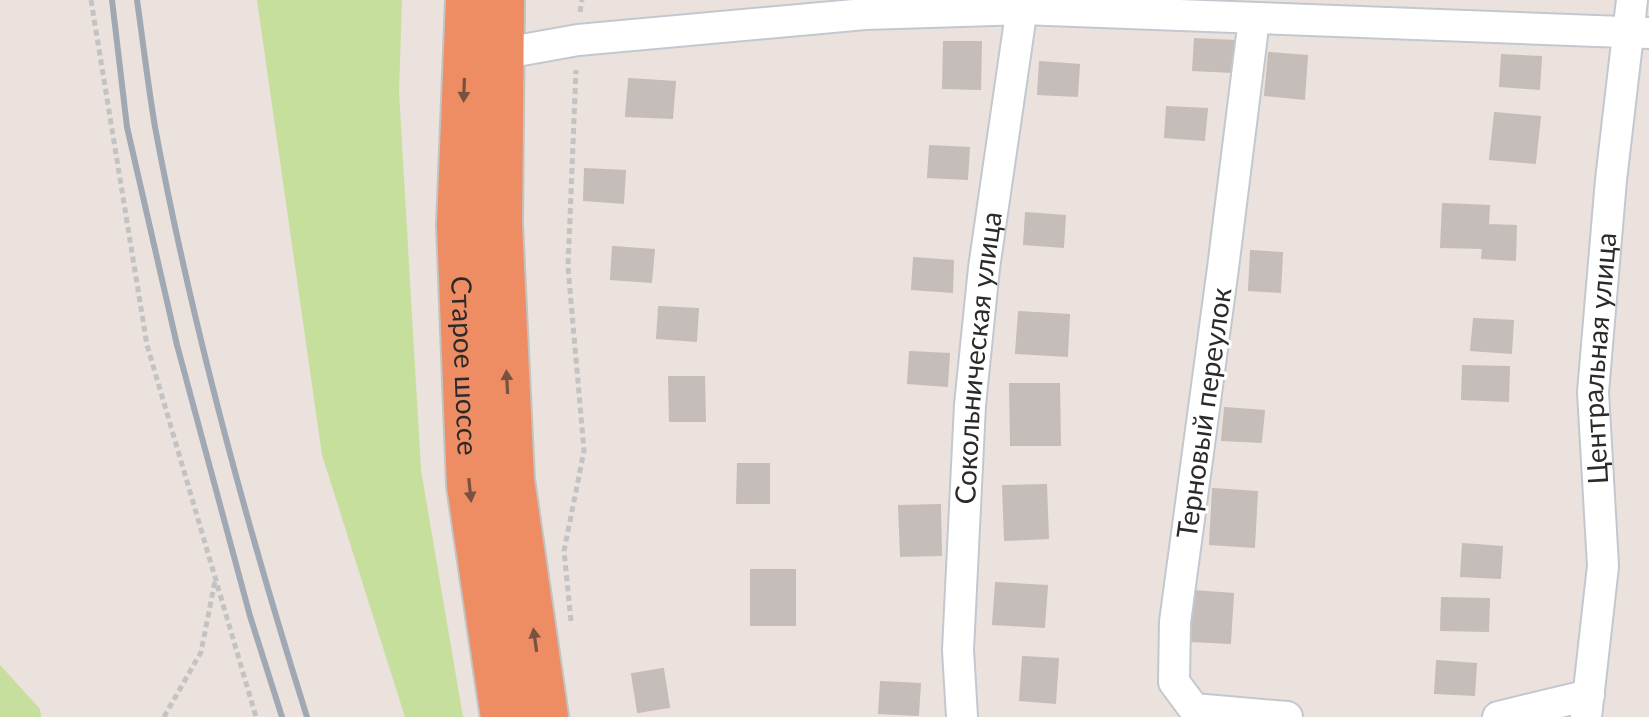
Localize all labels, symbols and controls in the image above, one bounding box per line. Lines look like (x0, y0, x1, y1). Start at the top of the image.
one-way arrow (458, 78, 471, 103)
street label: Сокольническая улица (947, 209, 1008, 505)
street label: Центральная улица (1575, 231, 1622, 485)
street label: Старое шоссе (445, 275, 486, 456)
street label: Терновый переулок (1169, 285, 1238, 541)
one-way arrow (501, 369, 514, 394)
one-way arrow (463, 478, 476, 503)
one-way arrow (528, 627, 541, 652)

